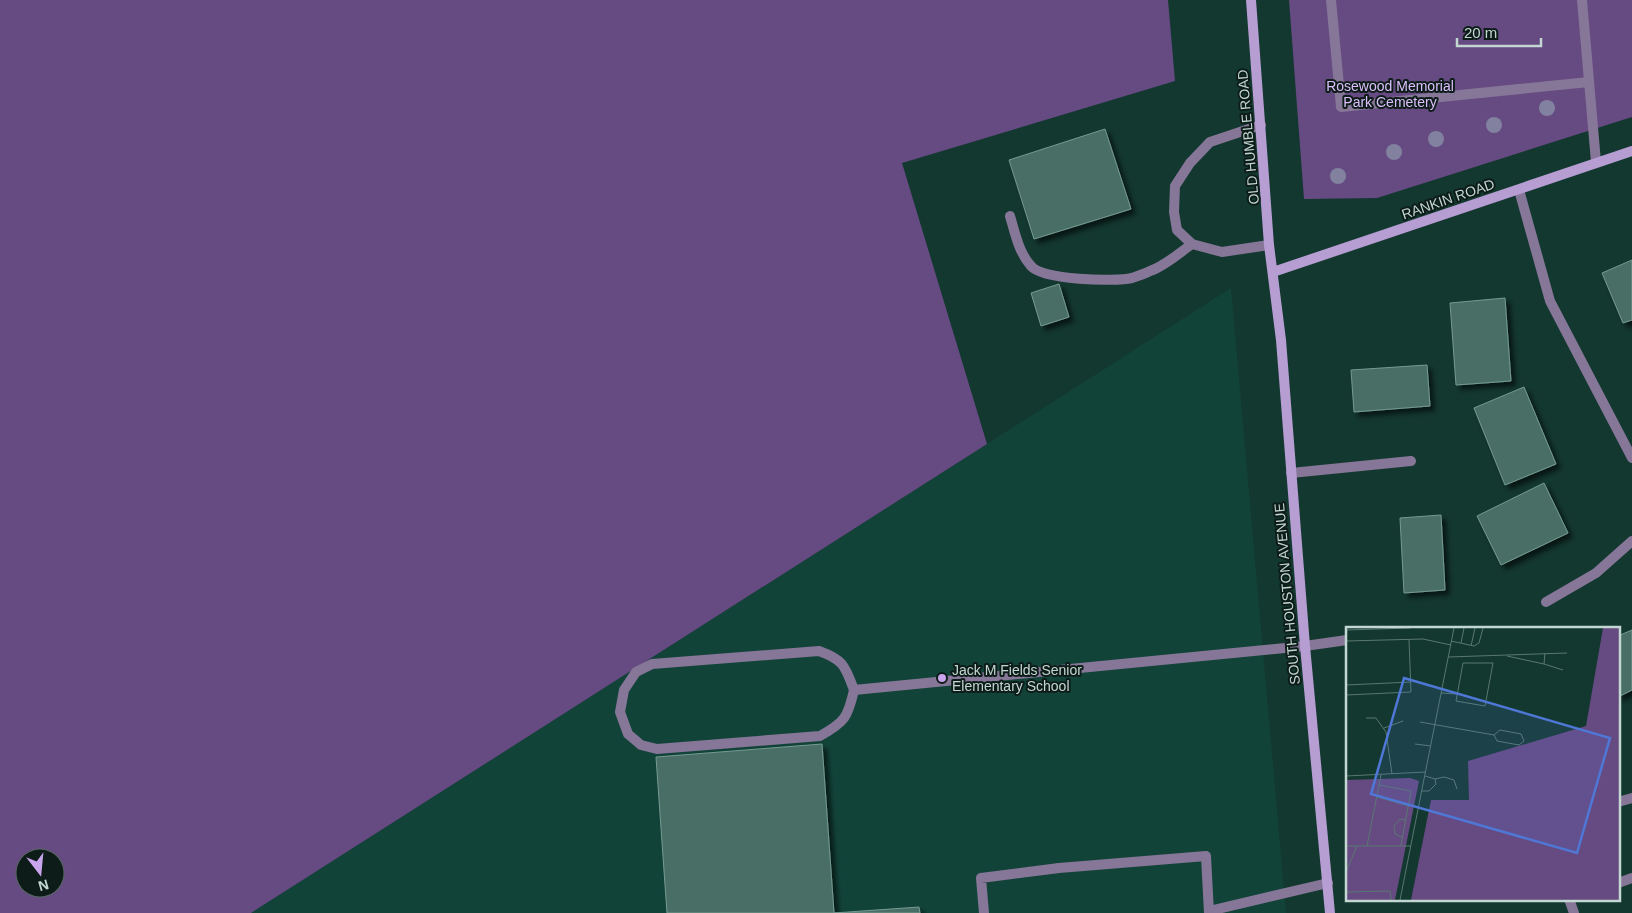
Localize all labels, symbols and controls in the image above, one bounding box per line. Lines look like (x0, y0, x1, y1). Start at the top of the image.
scale bar (1457, 15, 1541, 47)
text: 20 m (1464, 24, 1497, 41)
street label: OLD HUMBLE ROAD (1234, 69, 1262, 205)
park label: Rosewood Memorial Park Cemetery (1326, 78, 1454, 110)
street label: RANKIN ROAD (1399, 176, 1497, 222)
street label: SOUTH HOUSTON AVENUE (1271, 503, 1303, 685)
inset map (1346, 627, 1620, 900)
place label: Jack M Fields Senior Elementary School (952, 662, 1082, 694)
marker: Jack M Fields Senior Elementary School (936, 672, 948, 684)
north arrow (15, 848, 65, 898)
text: N (37, 876, 51, 895)

